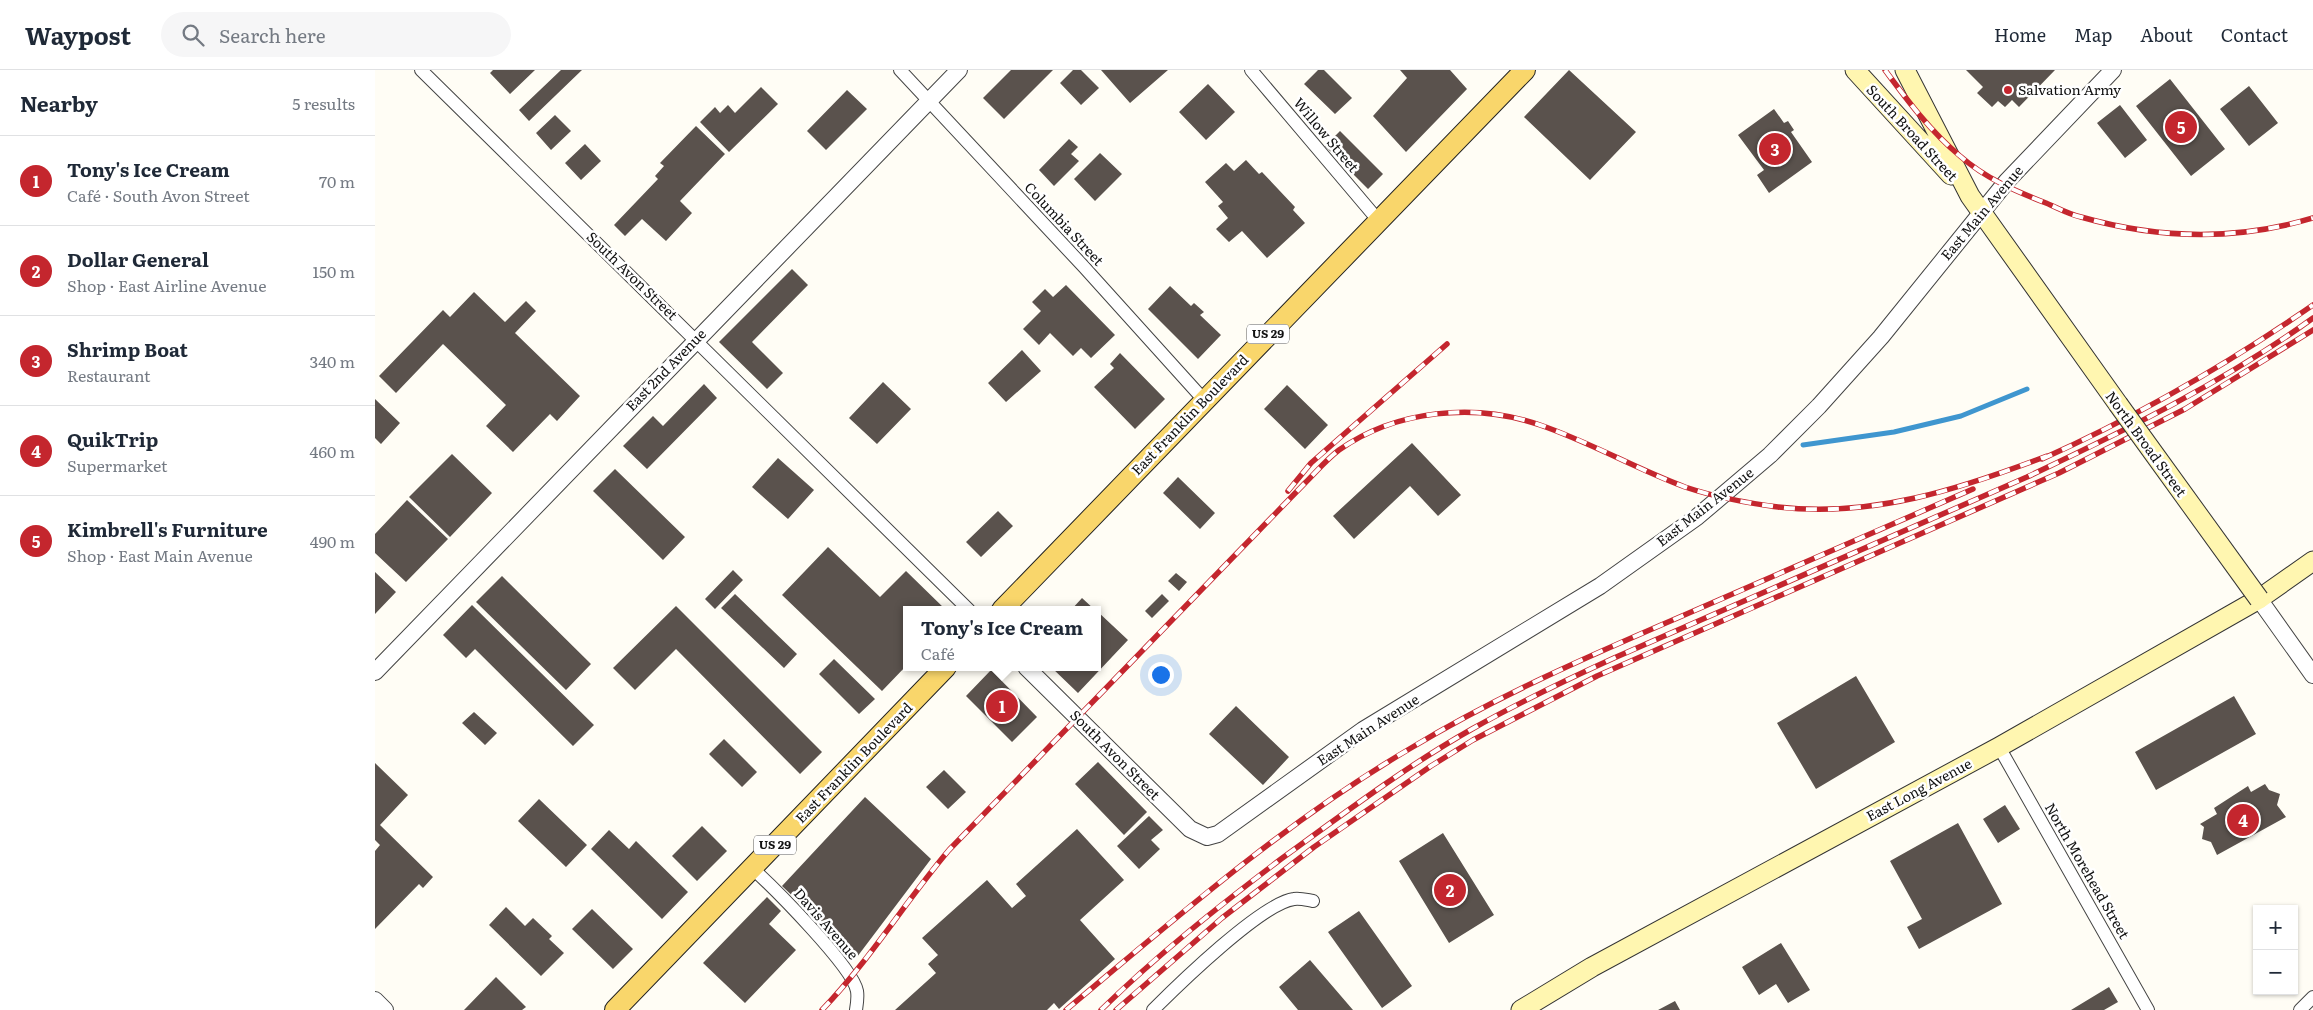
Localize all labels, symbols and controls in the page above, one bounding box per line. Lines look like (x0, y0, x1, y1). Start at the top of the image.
search box (161, 12, 511, 57)
text: Waypost (25, 17, 131, 52)
icon: search (179, 21, 207, 49)
text: Search here (219, 21, 326, 49)
text: Home (1994, 21, 2046, 48)
text: Map (2074, 21, 2112, 48)
text: About (2140, 21, 2193, 48)
text: Contact (2221, 21, 2288, 48)
place label: Salvation Army (2018, 79, 2122, 99)
street label: South Broad Street (1863, 80, 1963, 185)
marker: Salvation Army (2002, 84, 2014, 96)
text: Nearby (20, 87, 98, 118)
text: 5 results (292, 91, 355, 115)
street label: Willow Street (1290, 93, 1364, 176)
pin: 5 (2165, 108, 2197, 146)
pin: 3 (1759, 130, 1791, 168)
text: Tony's Ice Cream (67, 155, 230, 183)
street label: East Main Avenue (1936, 161, 2027, 264)
text: 1 (33, 169, 39, 193)
text: 70 m (319, 169, 355, 193)
street label: Columbia Street (1021, 177, 1109, 270)
text: Café · South Avon Street (67, 183, 250, 207)
street label: South Avon Street (583, 226, 683, 324)
text: Dollar General (67, 245, 209, 273)
text: 2 (32, 259, 40, 283)
text: 150 m (312, 259, 355, 283)
text: Shop · East Airline Avenue (67, 273, 266, 297)
street label: East 2nd Avenue (621, 324, 710, 415)
road number: US 29 (1247, 324, 1289, 344)
text: Shrimp Boat (67, 335, 188, 363)
text: 3 (32, 349, 40, 373)
text: 340 m (310, 349, 355, 373)
street label: East Franklin Boulevard (1126, 349, 1253, 479)
text: Restaurant (67, 363, 151, 387)
street label: North Broad Street (2102, 386, 2192, 501)
text: QuikTrip (67, 425, 158, 453)
text: 4 (31, 439, 41, 463)
text: 460 m (310, 439, 355, 463)
text: Supermarket (67, 453, 167, 477)
street label: East Main Avenue (1652, 462, 1757, 550)
text: Kimbrell's Furniture (67, 515, 268, 543)
text: 5 (32, 529, 40, 553)
text: 490 m (310, 529, 355, 553)
text: Shop · East Main Avenue (67, 543, 253, 567)
popup (903, 606, 1101, 671)
text: Tony's Ice Cream (921, 613, 1083, 641)
text: Café (921, 641, 955, 665)
your location (1148, 662, 1174, 688)
pin: 1 (986, 687, 1018, 725)
street label: East Main Avenue (1312, 689, 1422, 770)
street label: East Franklin Boulevard (790, 697, 917, 827)
street label: South Avon Street (1066, 705, 1165, 804)
street label: East Long Avenue (1862, 753, 1975, 825)
street label: North Morehead Street (2041, 799, 2135, 943)
pin: 4 (2227, 801, 2259, 839)
road number: US 29 (754, 836, 796, 854)
pin: 2 (1434, 871, 1466, 909)
street label: Davis Avenue (790, 883, 863, 963)
map controls (2253, 905, 2298, 995)
button: + (2253, 905, 2298, 950)
button: − (2253, 950, 2298, 995)

